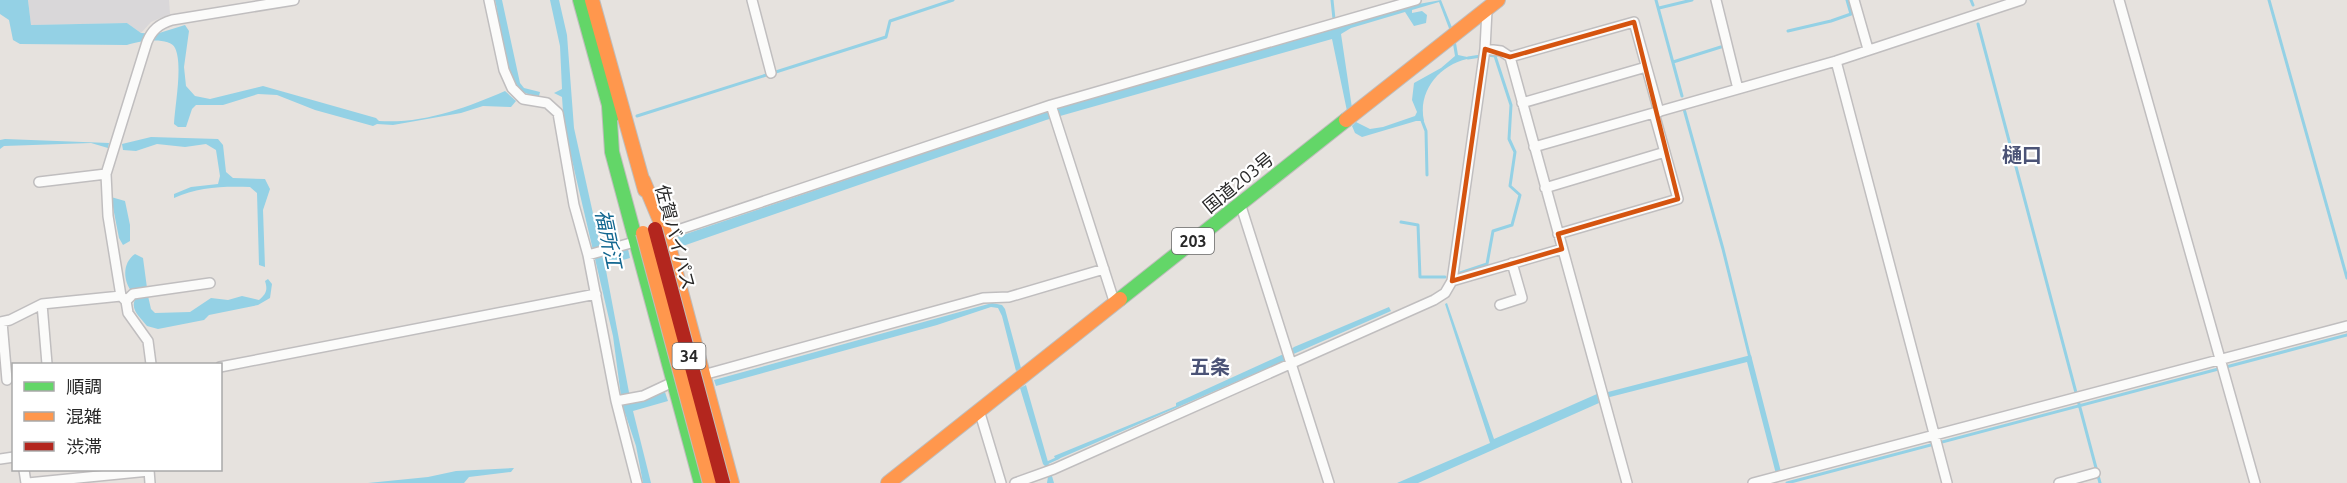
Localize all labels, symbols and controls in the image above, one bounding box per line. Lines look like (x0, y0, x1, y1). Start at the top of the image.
district label: 樋口 (2002, 143, 2042, 166)
street label: 国道203号 (1199, 148, 1277, 216)
street label: 佐賀バイパス (652, 182, 700, 292)
water label: 福所江 (592, 207, 627, 273)
road number: 203 (1172, 228, 1214, 254)
road number: 34 (672, 343, 706, 369)
district label: 五条 (1190, 355, 1230, 378)
legend (12, 363, 222, 471)
text: 順調 (66, 376, 102, 396)
text: 混雑 (66, 406, 102, 426)
text: 渋滞 (66, 436, 102, 456)

